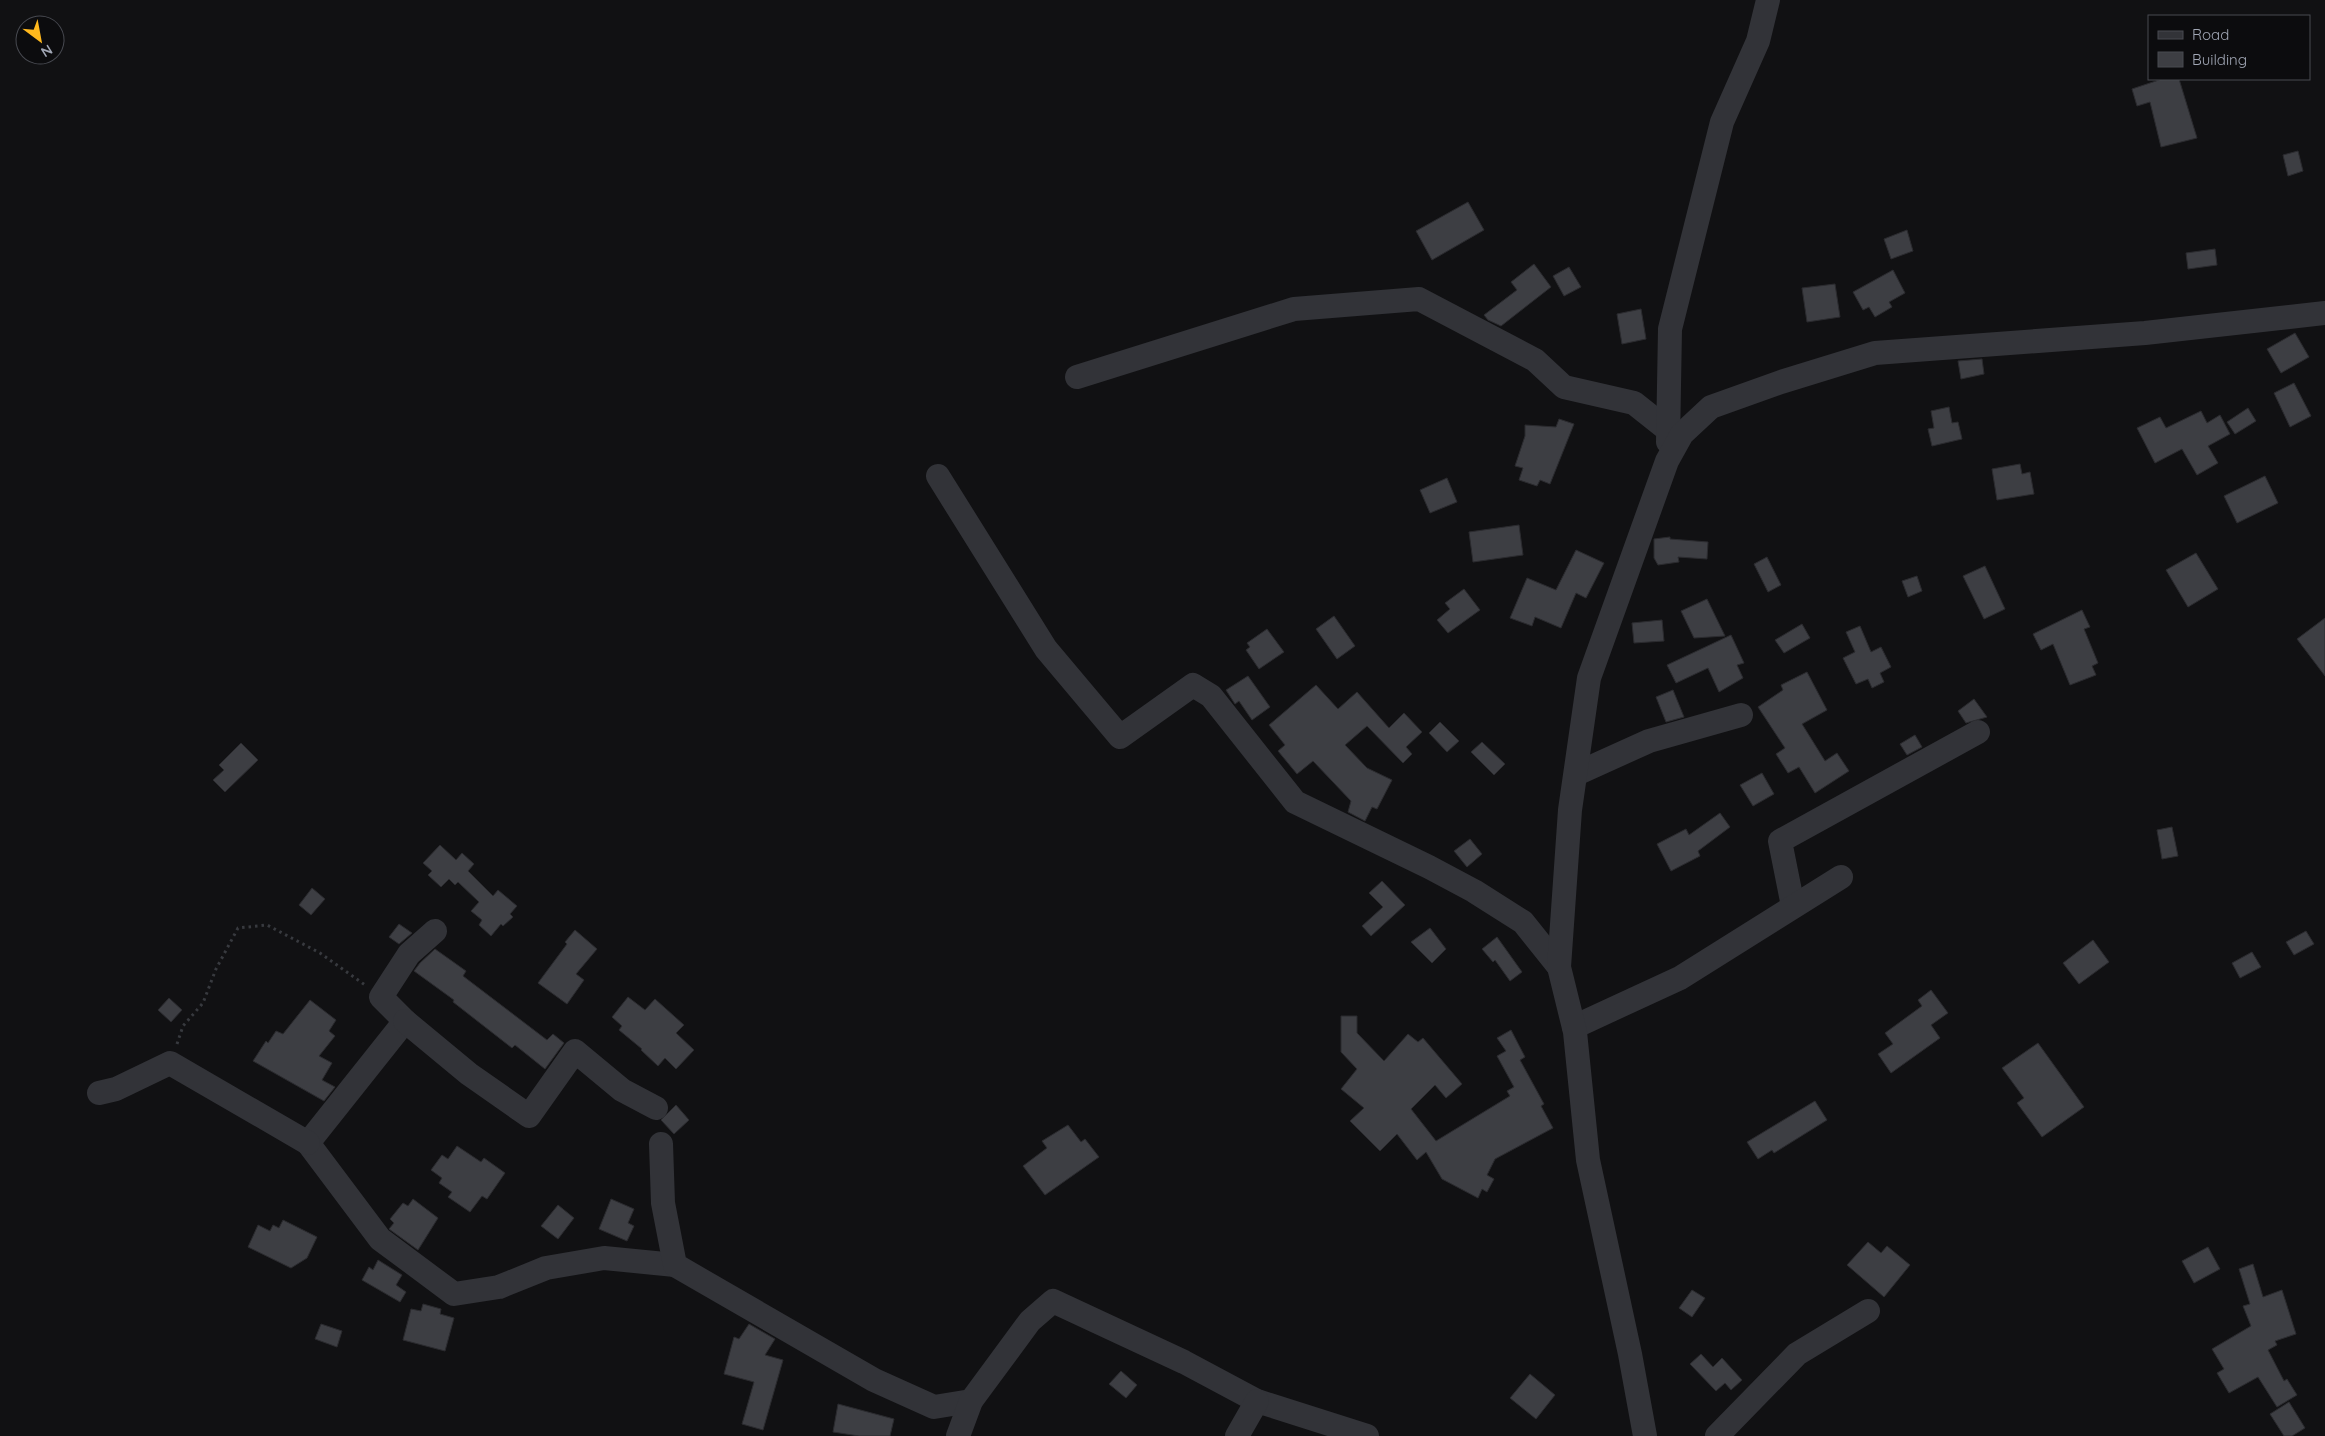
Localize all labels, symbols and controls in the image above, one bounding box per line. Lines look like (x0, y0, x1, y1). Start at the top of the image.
north arrow (15, 15, 65, 65)
legend (2148, 15, 2310, 80)
text: Road (2192, 25, 2229, 44)
text: N (38, 41, 56, 61)
text: Building (2192, 50, 2247, 69)

